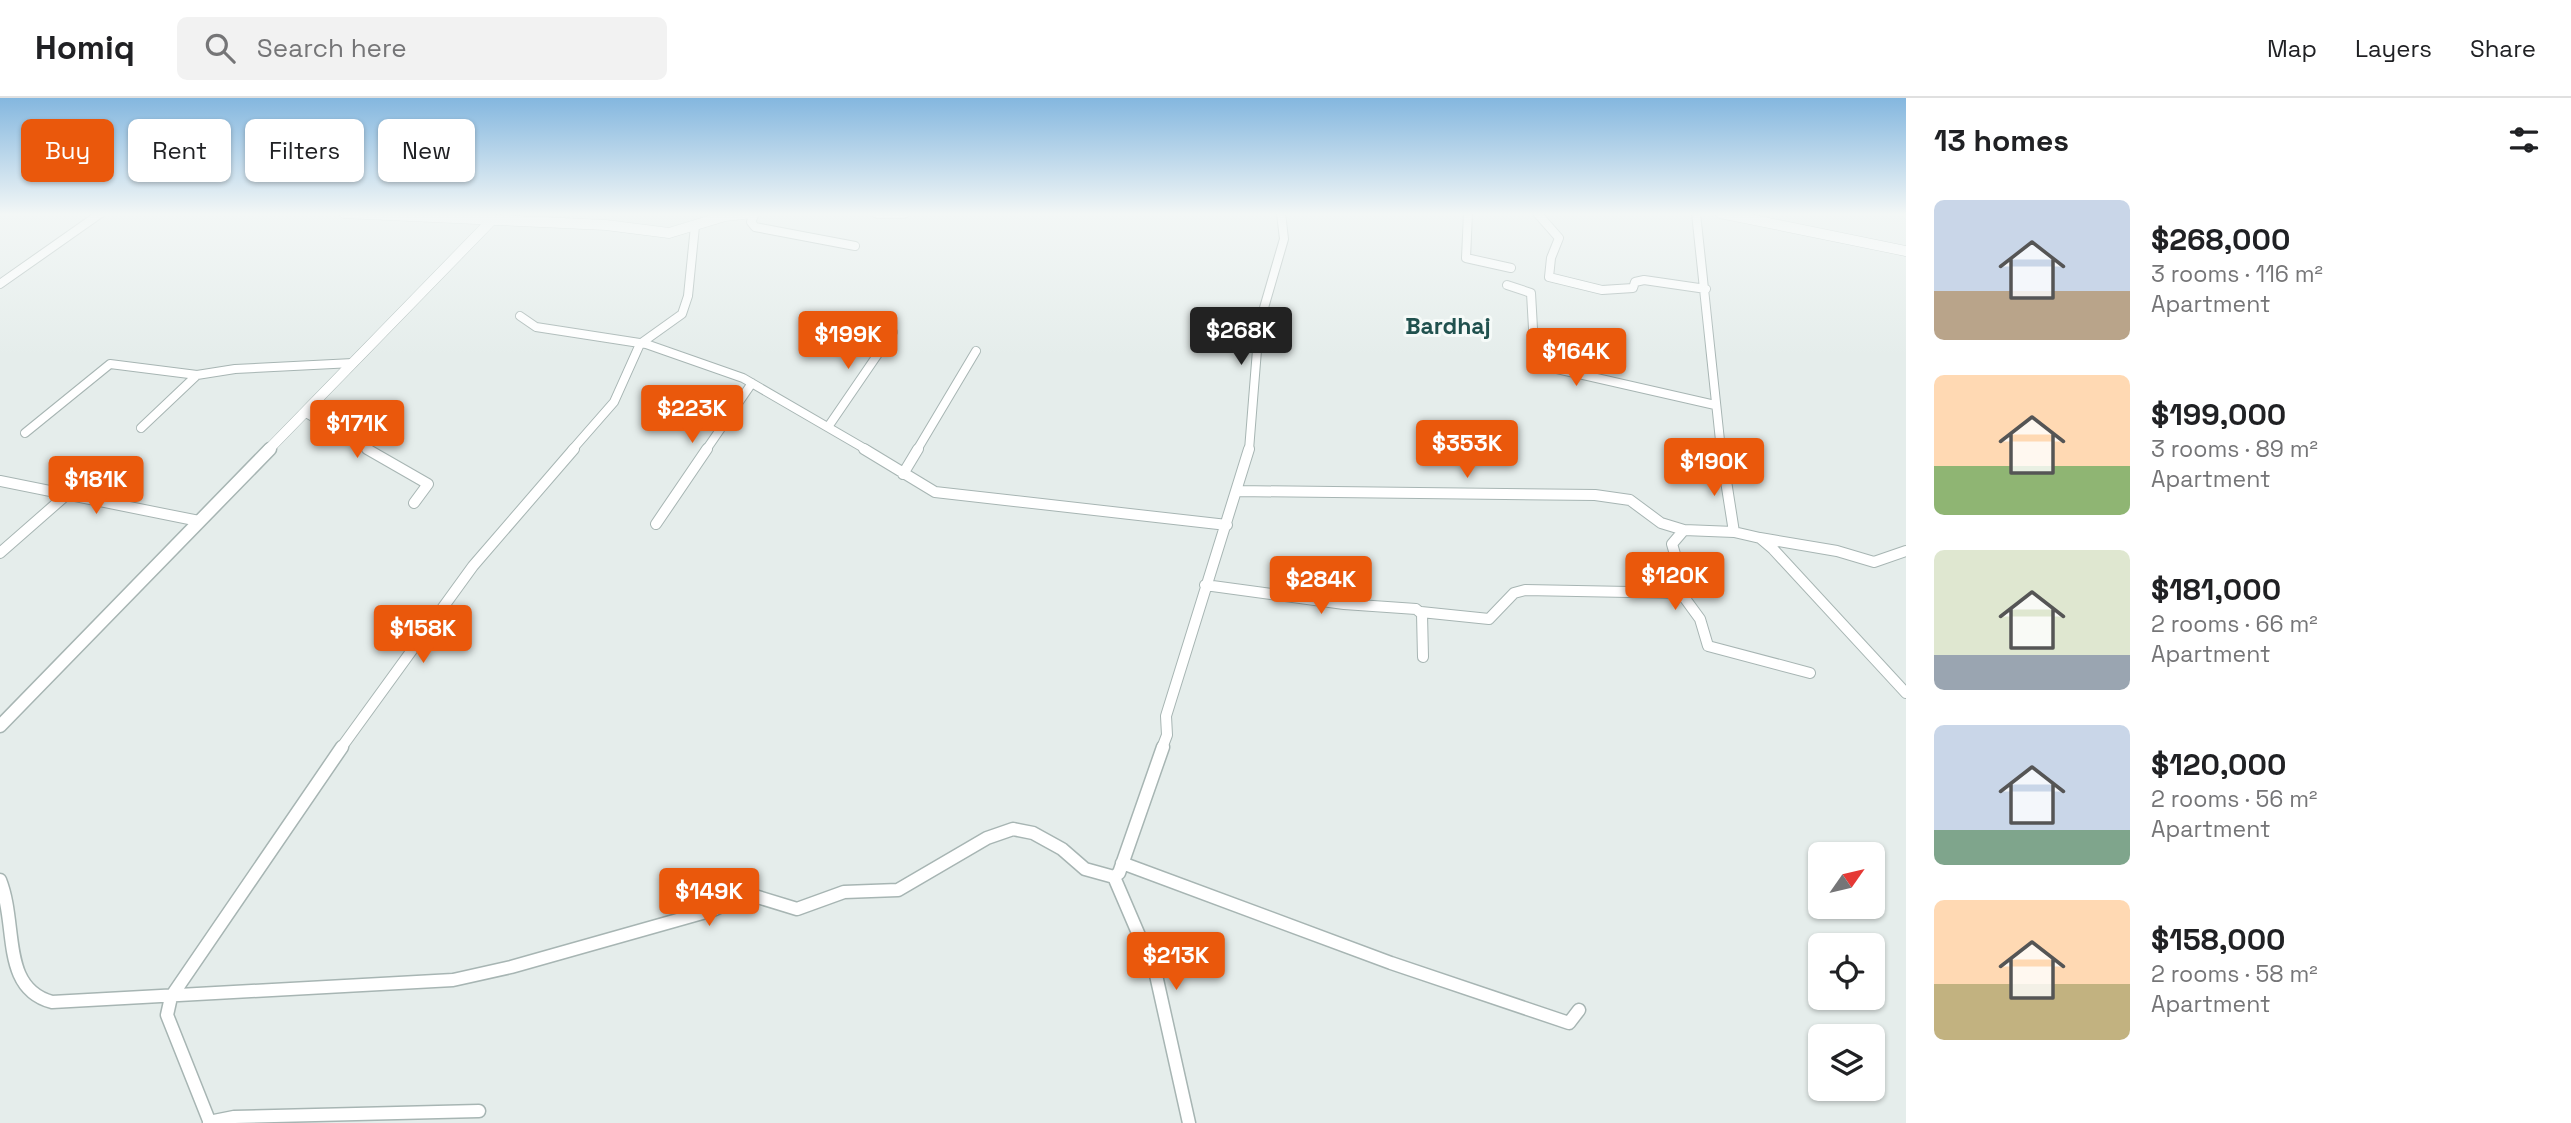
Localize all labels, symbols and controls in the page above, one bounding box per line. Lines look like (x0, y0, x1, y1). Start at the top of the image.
search box (177, 17, 667, 80)
text: Homiq (35, 27, 135, 69)
icon: search (201, 29, 239, 67)
text: Search here (257, 31, 407, 65)
text: Map (2267, 33, 2317, 64)
text: Layers (2355, 33, 2432, 64)
text: Share (2470, 33, 2536, 64)
chip: Buy (21, 119, 114, 182)
chip: Rent (128, 119, 231, 182)
chip: Filters (245, 119, 364, 182)
chip: New (378, 119, 475, 182)
text: 13 homes (1934, 121, 2069, 160)
icon: filters (2505, 121, 2543, 159)
text: $268,000 (2151, 220, 2290, 259)
icon: home (1990, 228, 2074, 312)
text: 3 rooms · 116 m² (2151, 259, 2323, 289)
text: Apartment (2151, 289, 2271, 319)
pin: $268K (1192, 308, 1290, 367)
district label: Bardhaj (1405, 311, 1491, 341)
pin: $199K (799, 312, 897, 371)
text: $268K (1206, 315, 1276, 345)
text: $199K (814, 319, 882, 349)
pin: $164K (1527, 328, 1625, 388)
text: $164K (1542, 336, 1610, 366)
pin: $223K (643, 386, 741, 445)
text: $223K (657, 393, 727, 423)
text: $199,000 (2151, 395, 2286, 434)
pin: $171K (308, 400, 406, 460)
icon: home (1990, 403, 2074, 487)
text: $171K (326, 408, 388, 438)
pin: $353K (1418, 420, 1516, 480)
text: $353K (1432, 428, 1502, 458)
text: 3 rooms · 89 m² (2151, 434, 2318, 464)
pin: $190K (1665, 438, 1763, 498)
text: $190K (1680, 446, 1748, 476)
pin: $181K (47, 456, 145, 516)
text: $181K (65, 464, 127, 494)
text: Apartment (2151, 464, 2271, 494)
pin: $120K (1626, 552, 1724, 612)
pin: $284K (1272, 556, 1370, 616)
text: $120K (1641, 560, 1709, 590)
text: $284K (1286, 564, 1356, 594)
text: $181,000 (2151, 570, 2281, 609)
icon: home (1990, 578, 2074, 662)
pin: $158K (374, 606, 472, 665)
text: 2 rooms · 66 m² (2151, 609, 2318, 639)
text: $158K (390, 613, 456, 643)
text: Apartment (2151, 639, 2271, 669)
text: $120,000 (2151, 745, 2286, 784)
icon: home (1990, 753, 2074, 837)
text: 2 rooms · 56 m² (2151, 784, 2317, 814)
text: Apartment (2151, 814, 2271, 844)
north arrow (1808, 842, 1885, 919)
map controls (1808, 842, 1885, 1101)
pin: $149K (660, 868, 758, 928)
text: $149K (675, 876, 743, 906)
text: $158,000 (2151, 920, 2286, 959)
icon: home (1990, 928, 2074, 1012)
pin: $213K (1127, 932, 1225, 992)
button: locate (1808, 933, 1885, 1010)
text: $213K (1143, 940, 1209, 970)
text: 2 rooms · 58 m² (2151, 959, 2318, 989)
text: Apartment (2151, 989, 2271, 1019)
button: layers (1808, 1024, 1885, 1101)

